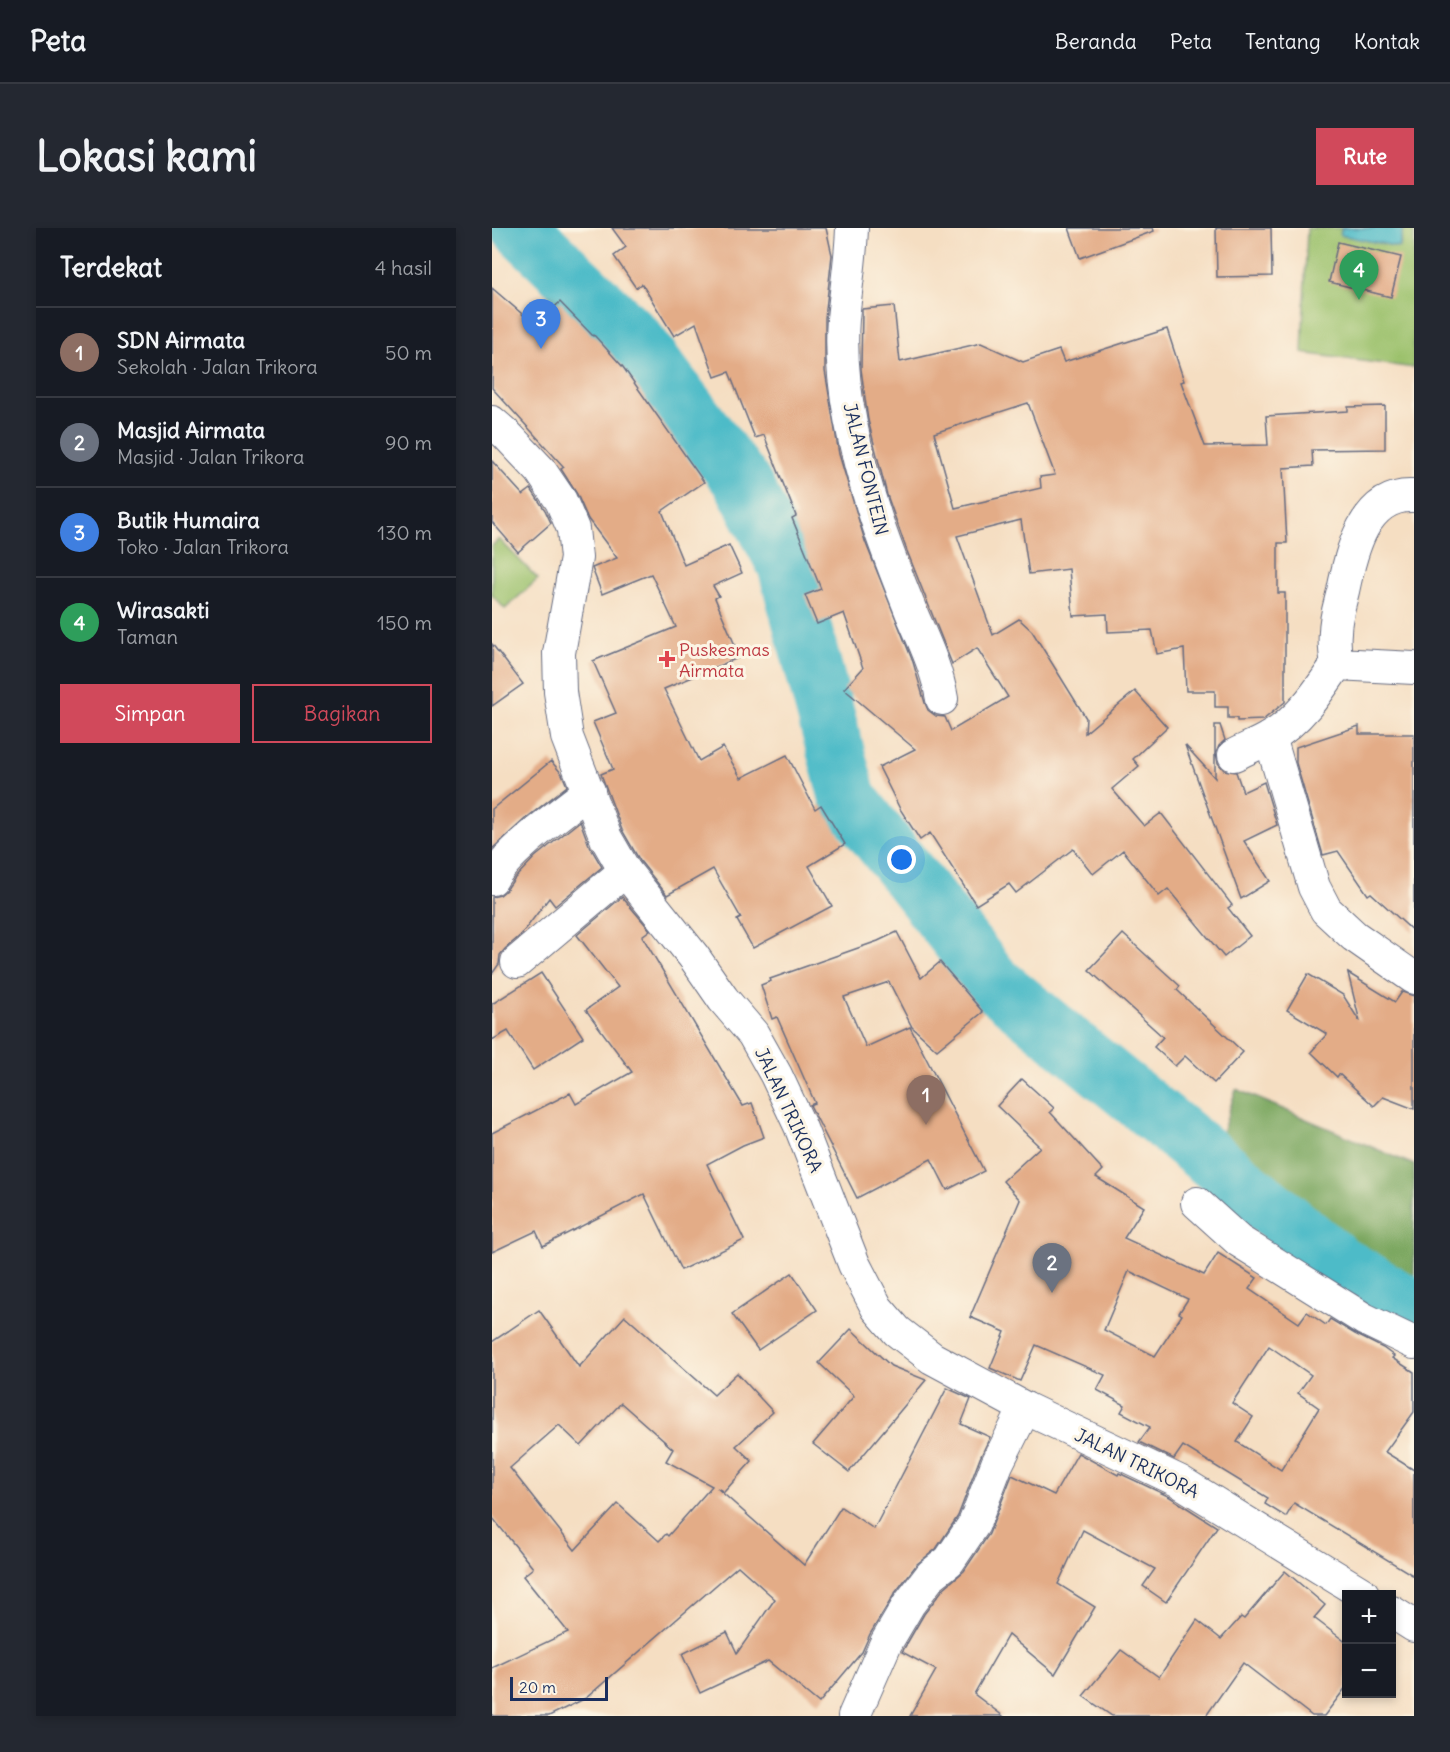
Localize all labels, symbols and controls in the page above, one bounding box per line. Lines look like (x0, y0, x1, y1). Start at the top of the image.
text: Peta (30, 23, 86, 59)
text: Beranda (1055, 28, 1137, 55)
text: Peta (1170, 28, 1212, 55)
text: Tentang (1245, 28, 1321, 55)
text: Kontak (1354, 28, 1420, 55)
button: Rute (1316, 128, 1414, 185)
text: Lokasi kami (36, 130, 257, 182)
pin: 4 (1340, 250, 1378, 300)
text: Terdekat (60, 251, 162, 284)
text: 4 hasil (375, 255, 432, 280)
pin: 3 (521, 300, 560, 349)
text: SDN Airmata (117, 326, 245, 354)
text: 1 (76, 340, 83, 365)
text: 50 m (385, 340, 432, 365)
text: Sekolah · Jalan Trikora (117, 354, 318, 379)
street label: JALAN FONTEIN (838, 400, 894, 538)
text: Masjid Airmata (117, 416, 265, 444)
text: 2 (74, 430, 85, 455)
text: 90 m (385, 430, 432, 455)
text: Masjid · Jalan Trikora (117, 444, 304, 469)
text: Butik Humaira (117, 506, 260, 534)
text: 3 (74, 520, 85, 545)
text: 130 m (377, 520, 432, 545)
text: Toko · Jalan Trikora (117, 534, 289, 559)
text: Wirasakti (117, 596, 209, 624)
text: 4 (74, 610, 85, 635)
text: 150 m (377, 610, 432, 635)
text: Taman (117, 624, 178, 649)
place label: Puskesmas Airmata (679, 638, 770, 682)
marker: Puskesmas Airmata (660, 652, 674, 666)
button: Simpan (60, 684, 240, 743)
button: Bagikan (252, 684, 432, 743)
your location (887, 845, 916, 874)
street label: JALAN TRIKORA (750, 1044, 828, 1176)
pin: 1 (906, 1076, 946, 1125)
pin: 2 (1032, 1244, 1072, 1293)
street label: JALAN TRIKORA (1071, 1423, 1203, 1503)
map controls (1342, 1590, 1396, 1698)
button: + (1342, 1590, 1396, 1644)
button: − (1342, 1644, 1396, 1698)
scale bar (510, 1674, 608, 1702)
text: 20 m (519, 1677, 556, 1697)

